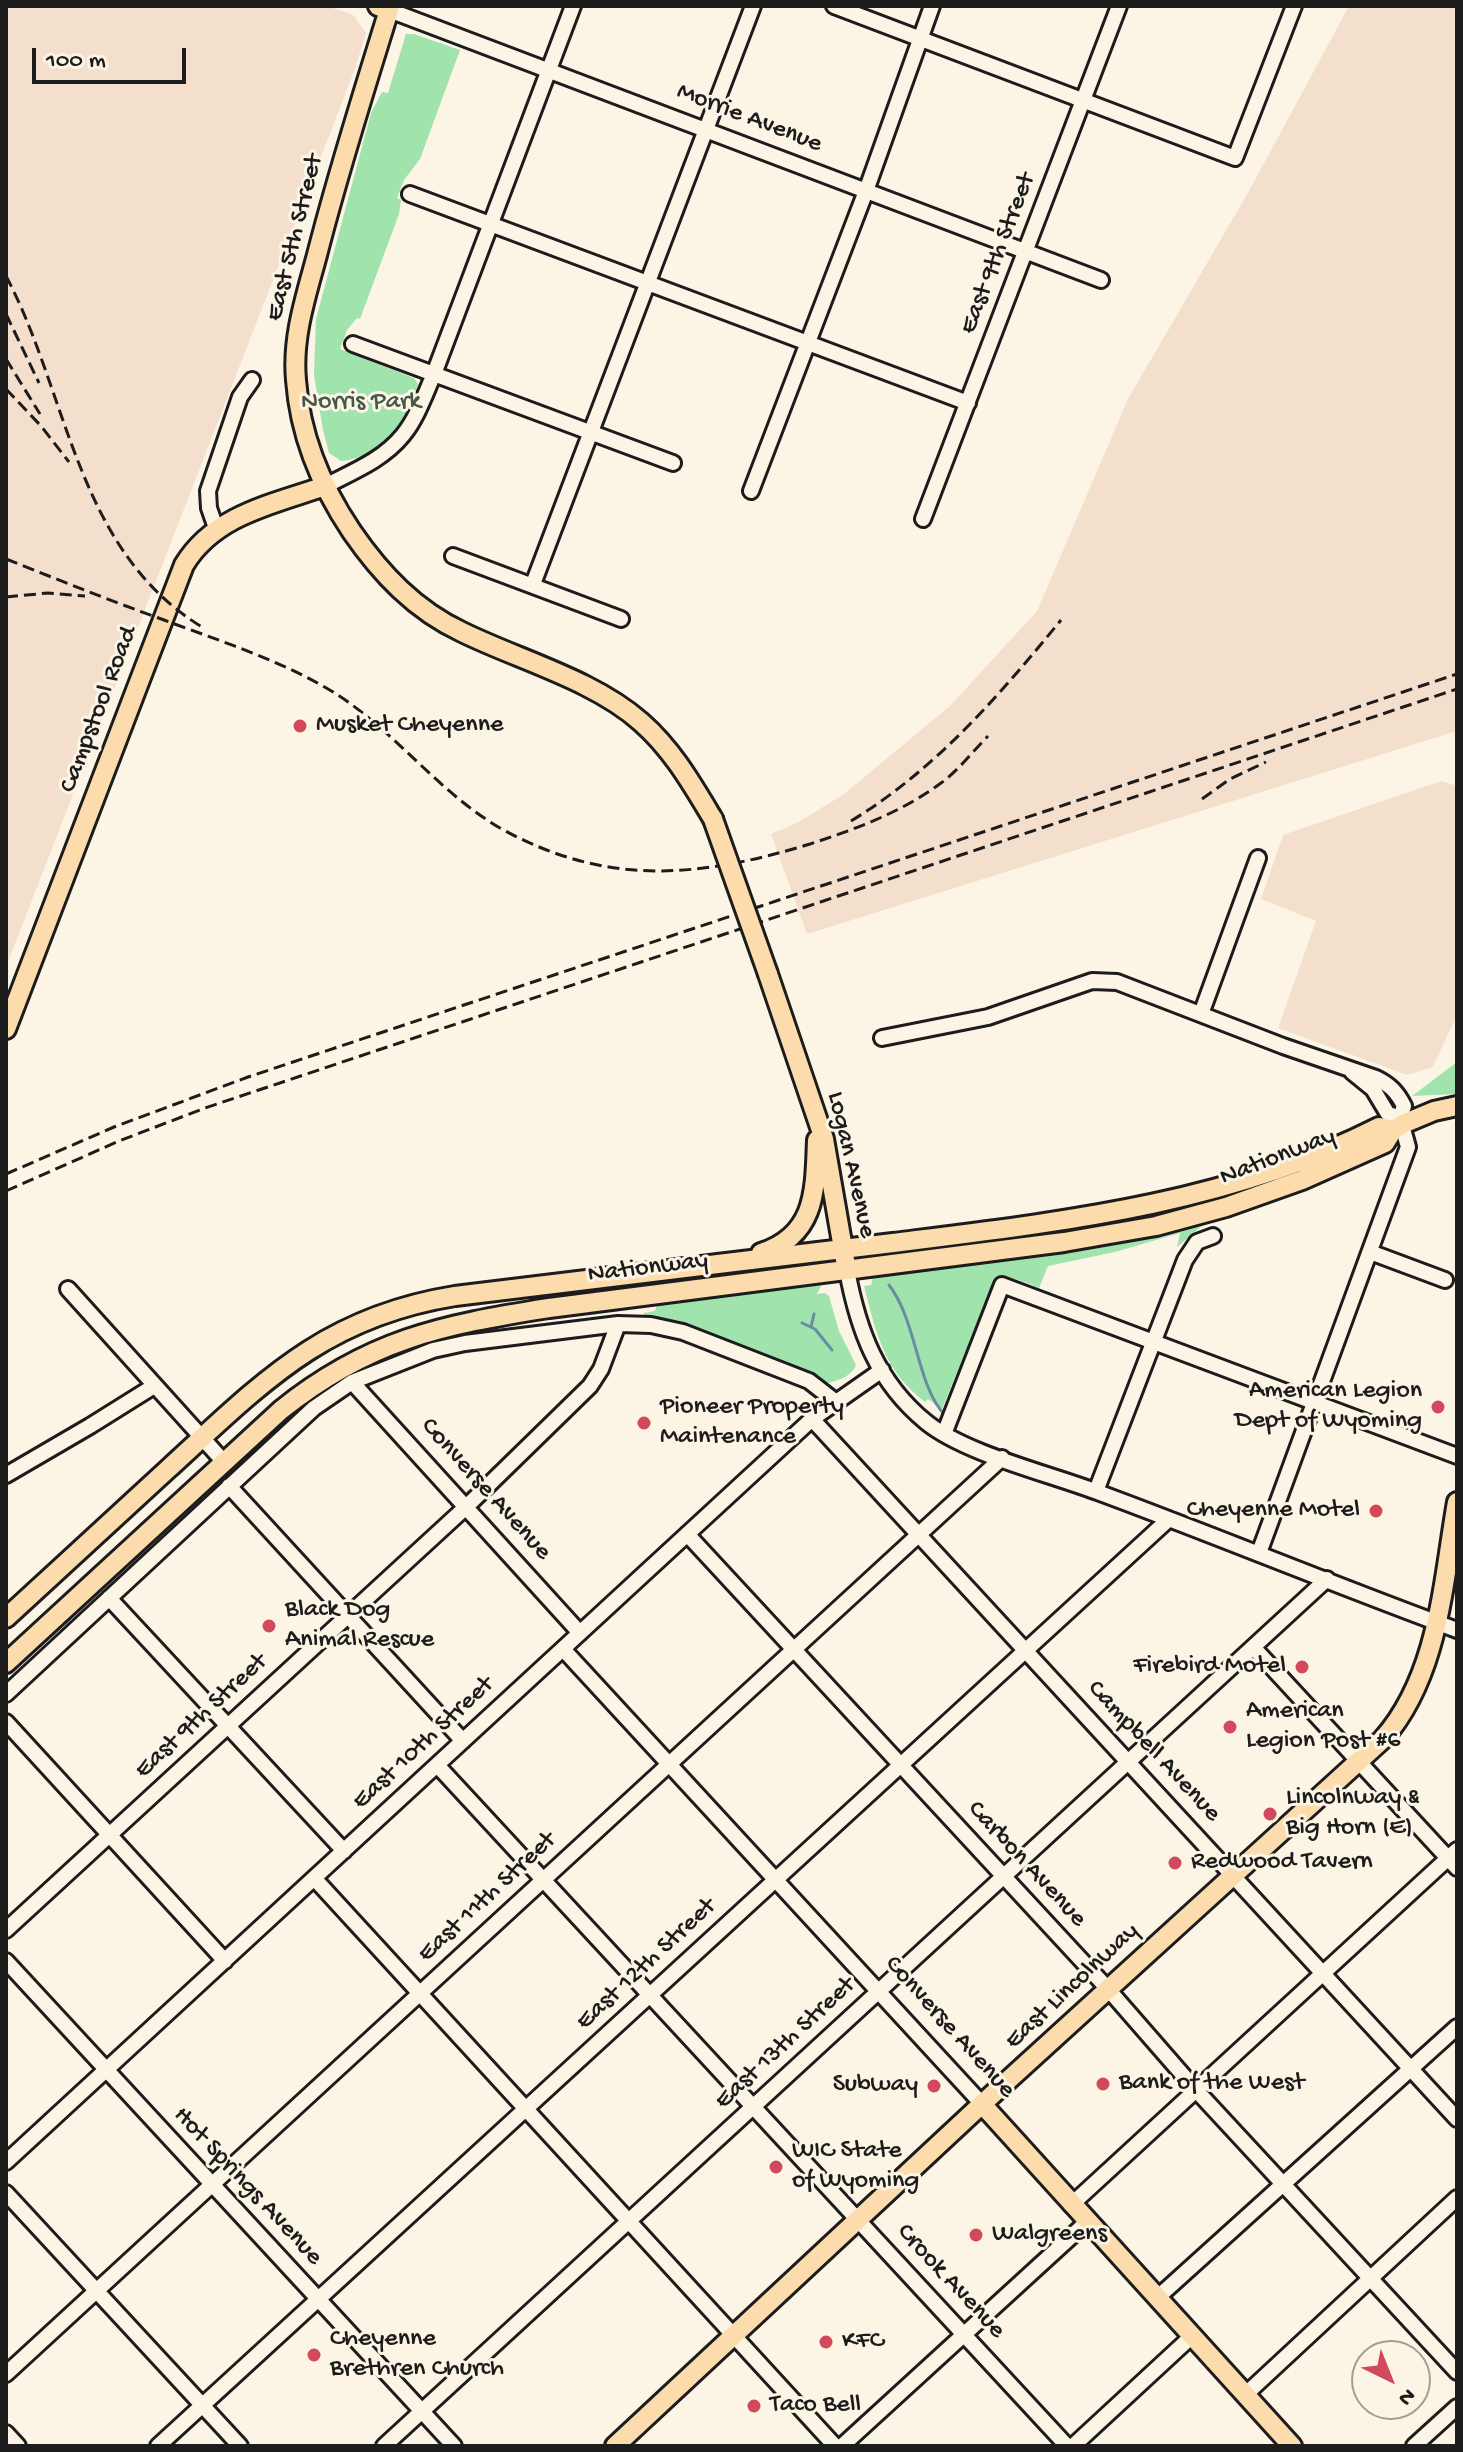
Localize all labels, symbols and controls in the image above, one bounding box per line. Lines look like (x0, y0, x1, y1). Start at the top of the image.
scale bar (36, 32, 190, 82)
text: 100 m (46, 47, 106, 76)
street label: Morrie Avenue (672, 77, 826, 161)
street label: East 5th Street (260, 151, 332, 325)
street label: East 9th Street (954, 169, 1044, 339)
park label: Norris Park (301, 387, 421, 419)
street label: Campstool Road (54, 622, 146, 798)
place label: Musket Cheyenne (316, 710, 503, 742)
marker: Musket Cheyenne (291, 717, 309, 735)
street label: Logan Avenue (818, 1089, 882, 1241)
street label: Nationway (1216, 1122, 1340, 1194)
street label: Nationway (586, 1246, 710, 1292)
place label: American Legion Dept of Wyoming (1235, 1376, 1422, 1438)
place label: Pioneer Property Maintenance (660, 1392, 844, 1454)
marker: American Legion Dept of Wyoming (1429, 1398, 1447, 1416)
street label: Converse Avenue (413, 1412, 557, 1568)
marker: Pioneer Property Maintenance (635, 1414, 653, 1432)
place label: Cheyenne Motel (1187, 1495, 1360, 1527)
marker: Cheyenne Motel (1367, 1502, 1385, 1520)
place label: Black Dog Animal Rescue (285, 1595, 434, 1656)
marker: Black Dog Animal Rescue (260, 1617, 278, 1635)
street label: East 9th Street (129, 1648, 275, 1786)
place label: Firebird Motel (1133, 1651, 1286, 1683)
marker: Firebird Motel (1293, 1658, 1311, 1676)
street label: East 10th Street (347, 1670, 501, 1818)
street label: Campbell Avenue (1079, 1675, 1227, 1829)
place label: American Legion Post #6 (1246, 1696, 1401, 1758)
marker: American Legion Post #6 (1221, 1718, 1239, 1736)
place label: Lincolnway & Big Horn (E) (1286, 1783, 1419, 1844)
street label: Carbon Avenue (959, 1795, 1093, 1935)
marker: Lincolnway & Big Horn (E) (1261, 1805, 1279, 1823)
street label: East 11th Street (412, 1826, 564, 1970)
place label: Redwood Tavern (1191, 1847, 1373, 1879)
marker: Redwood Tavern (1166, 1854, 1184, 1872)
street label: East 12th Street (570, 1892, 724, 2038)
street label: East Lincolnway (999, 1917, 1147, 2057)
street label: Converse Avenue (877, 1950, 1021, 2106)
street label: East 13th Street (709, 1971, 863, 2117)
place label: Bank of the West (1119, 2068, 1304, 2100)
place label: Subway (833, 2070, 918, 2102)
marker: Bank of the West (1094, 2075, 1112, 2093)
marker: Subway (925, 2077, 943, 2095)
street label: Hot Springs Avenue (165, 2101, 329, 2273)
place label: WIC State of Wyoming (792, 2136, 919, 2198)
marker: WIC State of Wyoming (767, 2158, 785, 2176)
street label: Crook Avenue (889, 2218, 1011, 2346)
place label: Walgreens (992, 2219, 1107, 2251)
marker: Walgreens (967, 2226, 985, 2244)
place label: Cheyenne Brethren Church (330, 2324, 504, 2386)
place label: KFC (842, 2326, 884, 2358)
marker: KFC (817, 2333, 835, 2351)
north arrow (1351, 2340, 1431, 2420)
marker: Cheyenne Brethren Church (305, 2346, 323, 2364)
text: N (1392, 2382, 1420, 2410)
place label: Taco Bell (770, 2390, 861, 2422)
marker: Taco Bell (745, 2397, 763, 2415)

